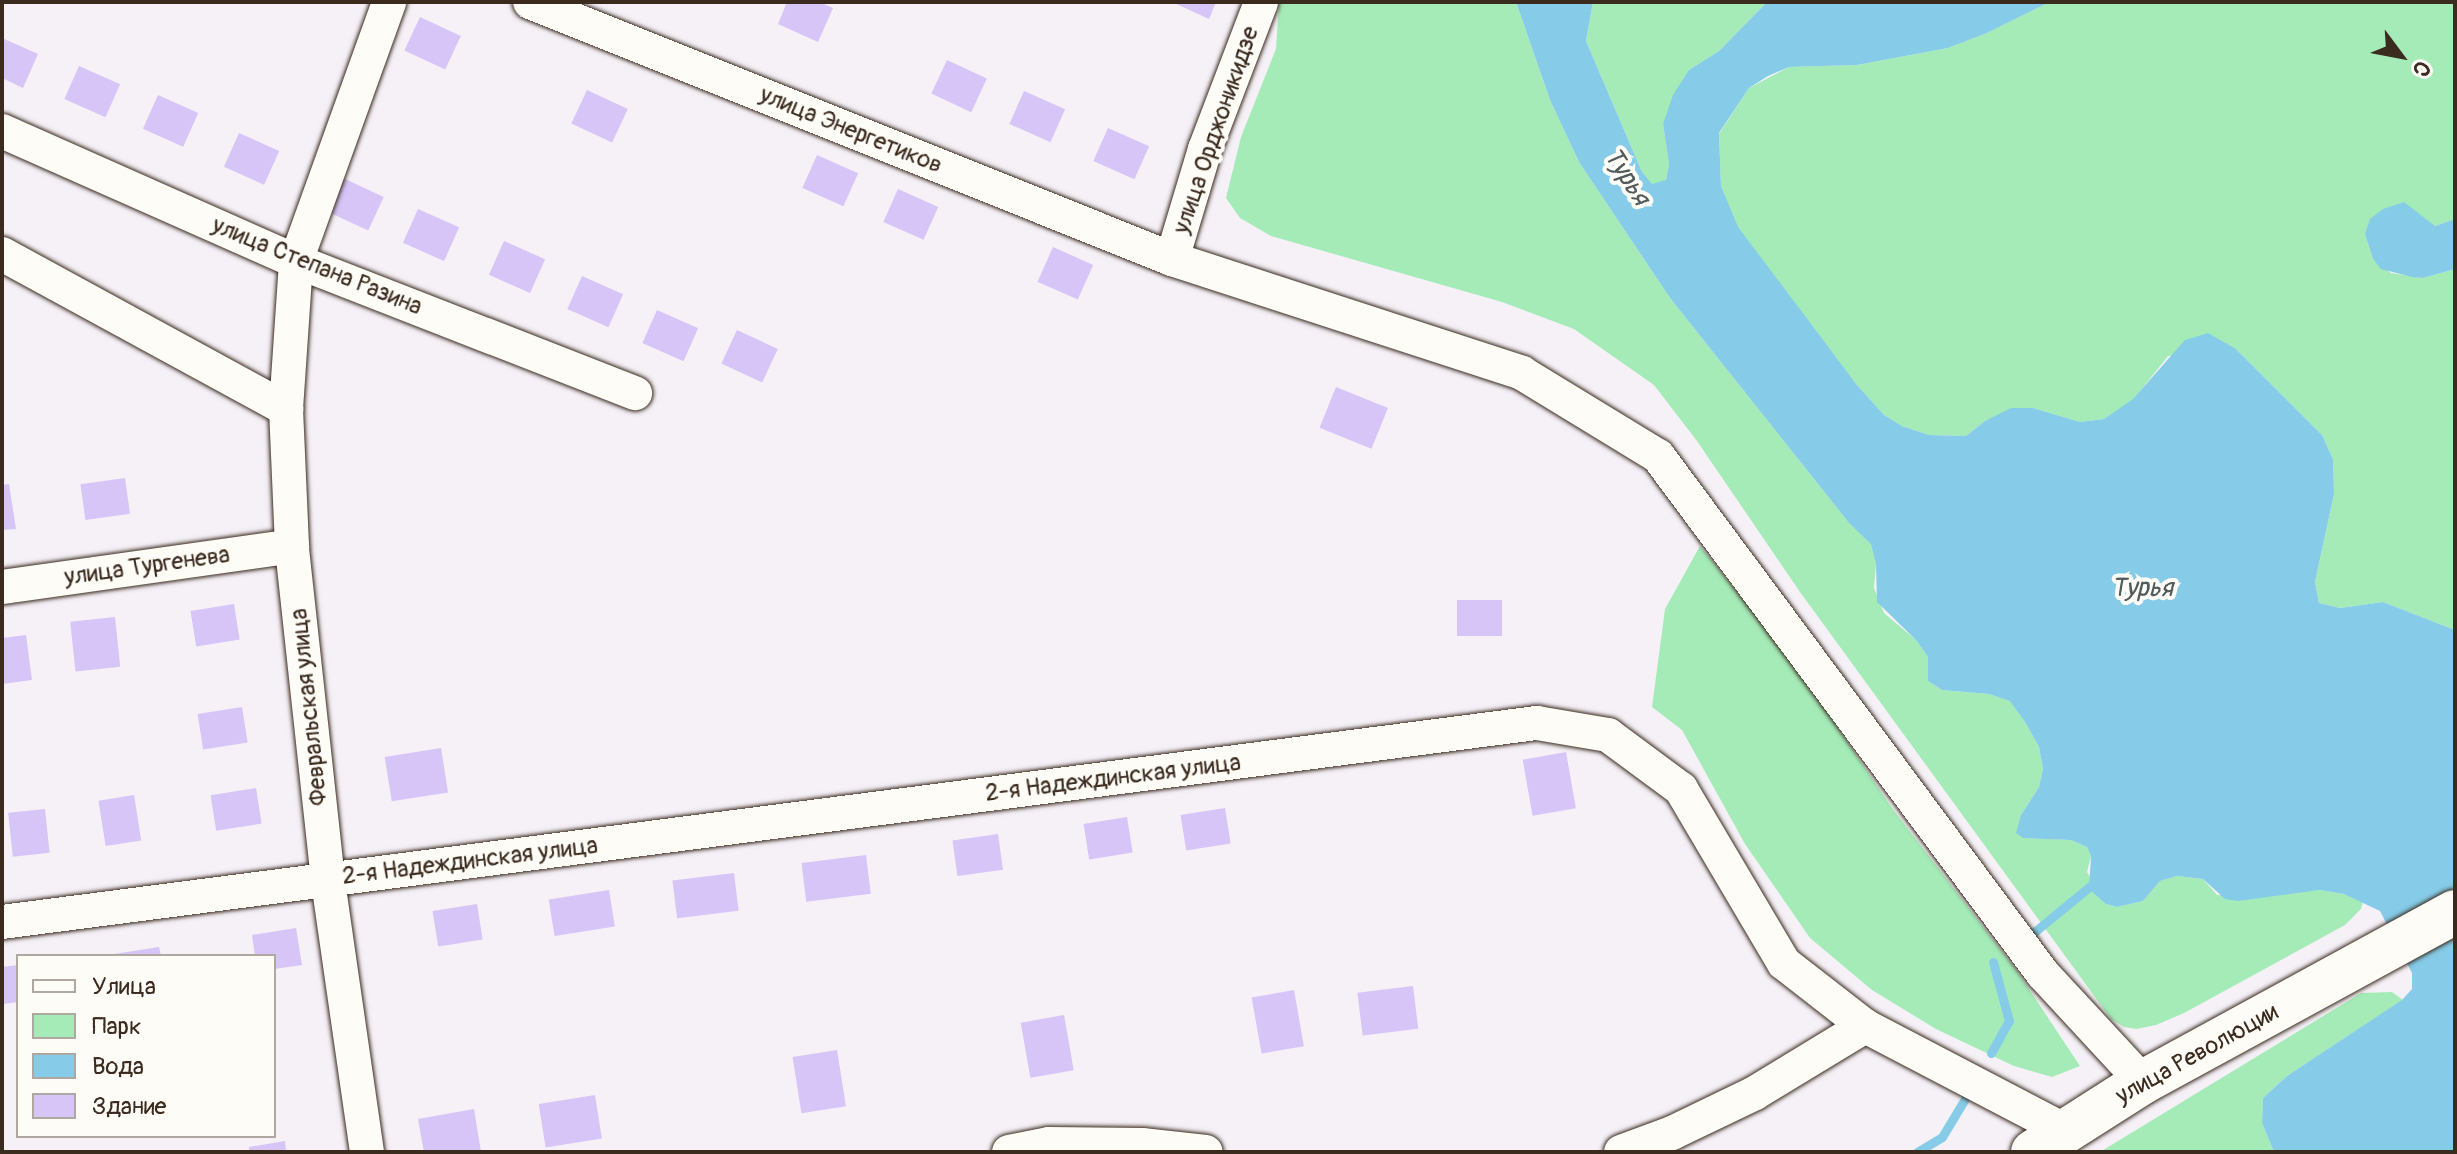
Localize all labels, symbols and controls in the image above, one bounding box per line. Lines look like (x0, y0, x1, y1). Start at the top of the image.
north arrow (2361, 16, 2441, 96)
street label: улица Орджоникидзе (1167, 22, 1265, 238)
text: С (2406, 56, 2437, 82)
street label: улица Энергетиков (756, 80, 946, 180)
water label: Турья (1596, 143, 1656, 211)
street label: улица Степана Разина (208, 211, 426, 321)
street label: улица Тургенева (62, 540, 232, 592)
water label: Турья (2111, 573, 2173, 605)
street label: Февральская улица (284, 607, 334, 807)
street label: 2-я Надеждинская улица (984, 748, 1242, 808)
street label: 2-я Надеждинская улица (341, 831, 599, 891)
legend (16, 954, 276, 1138)
text: Улица (92, 972, 156, 1001)
street label: улица Революции (2111, 997, 2283, 1111)
text: Парк (92, 1012, 141, 1041)
text: Вода (92, 1052, 144, 1081)
text: Здание (92, 1092, 166, 1121)

